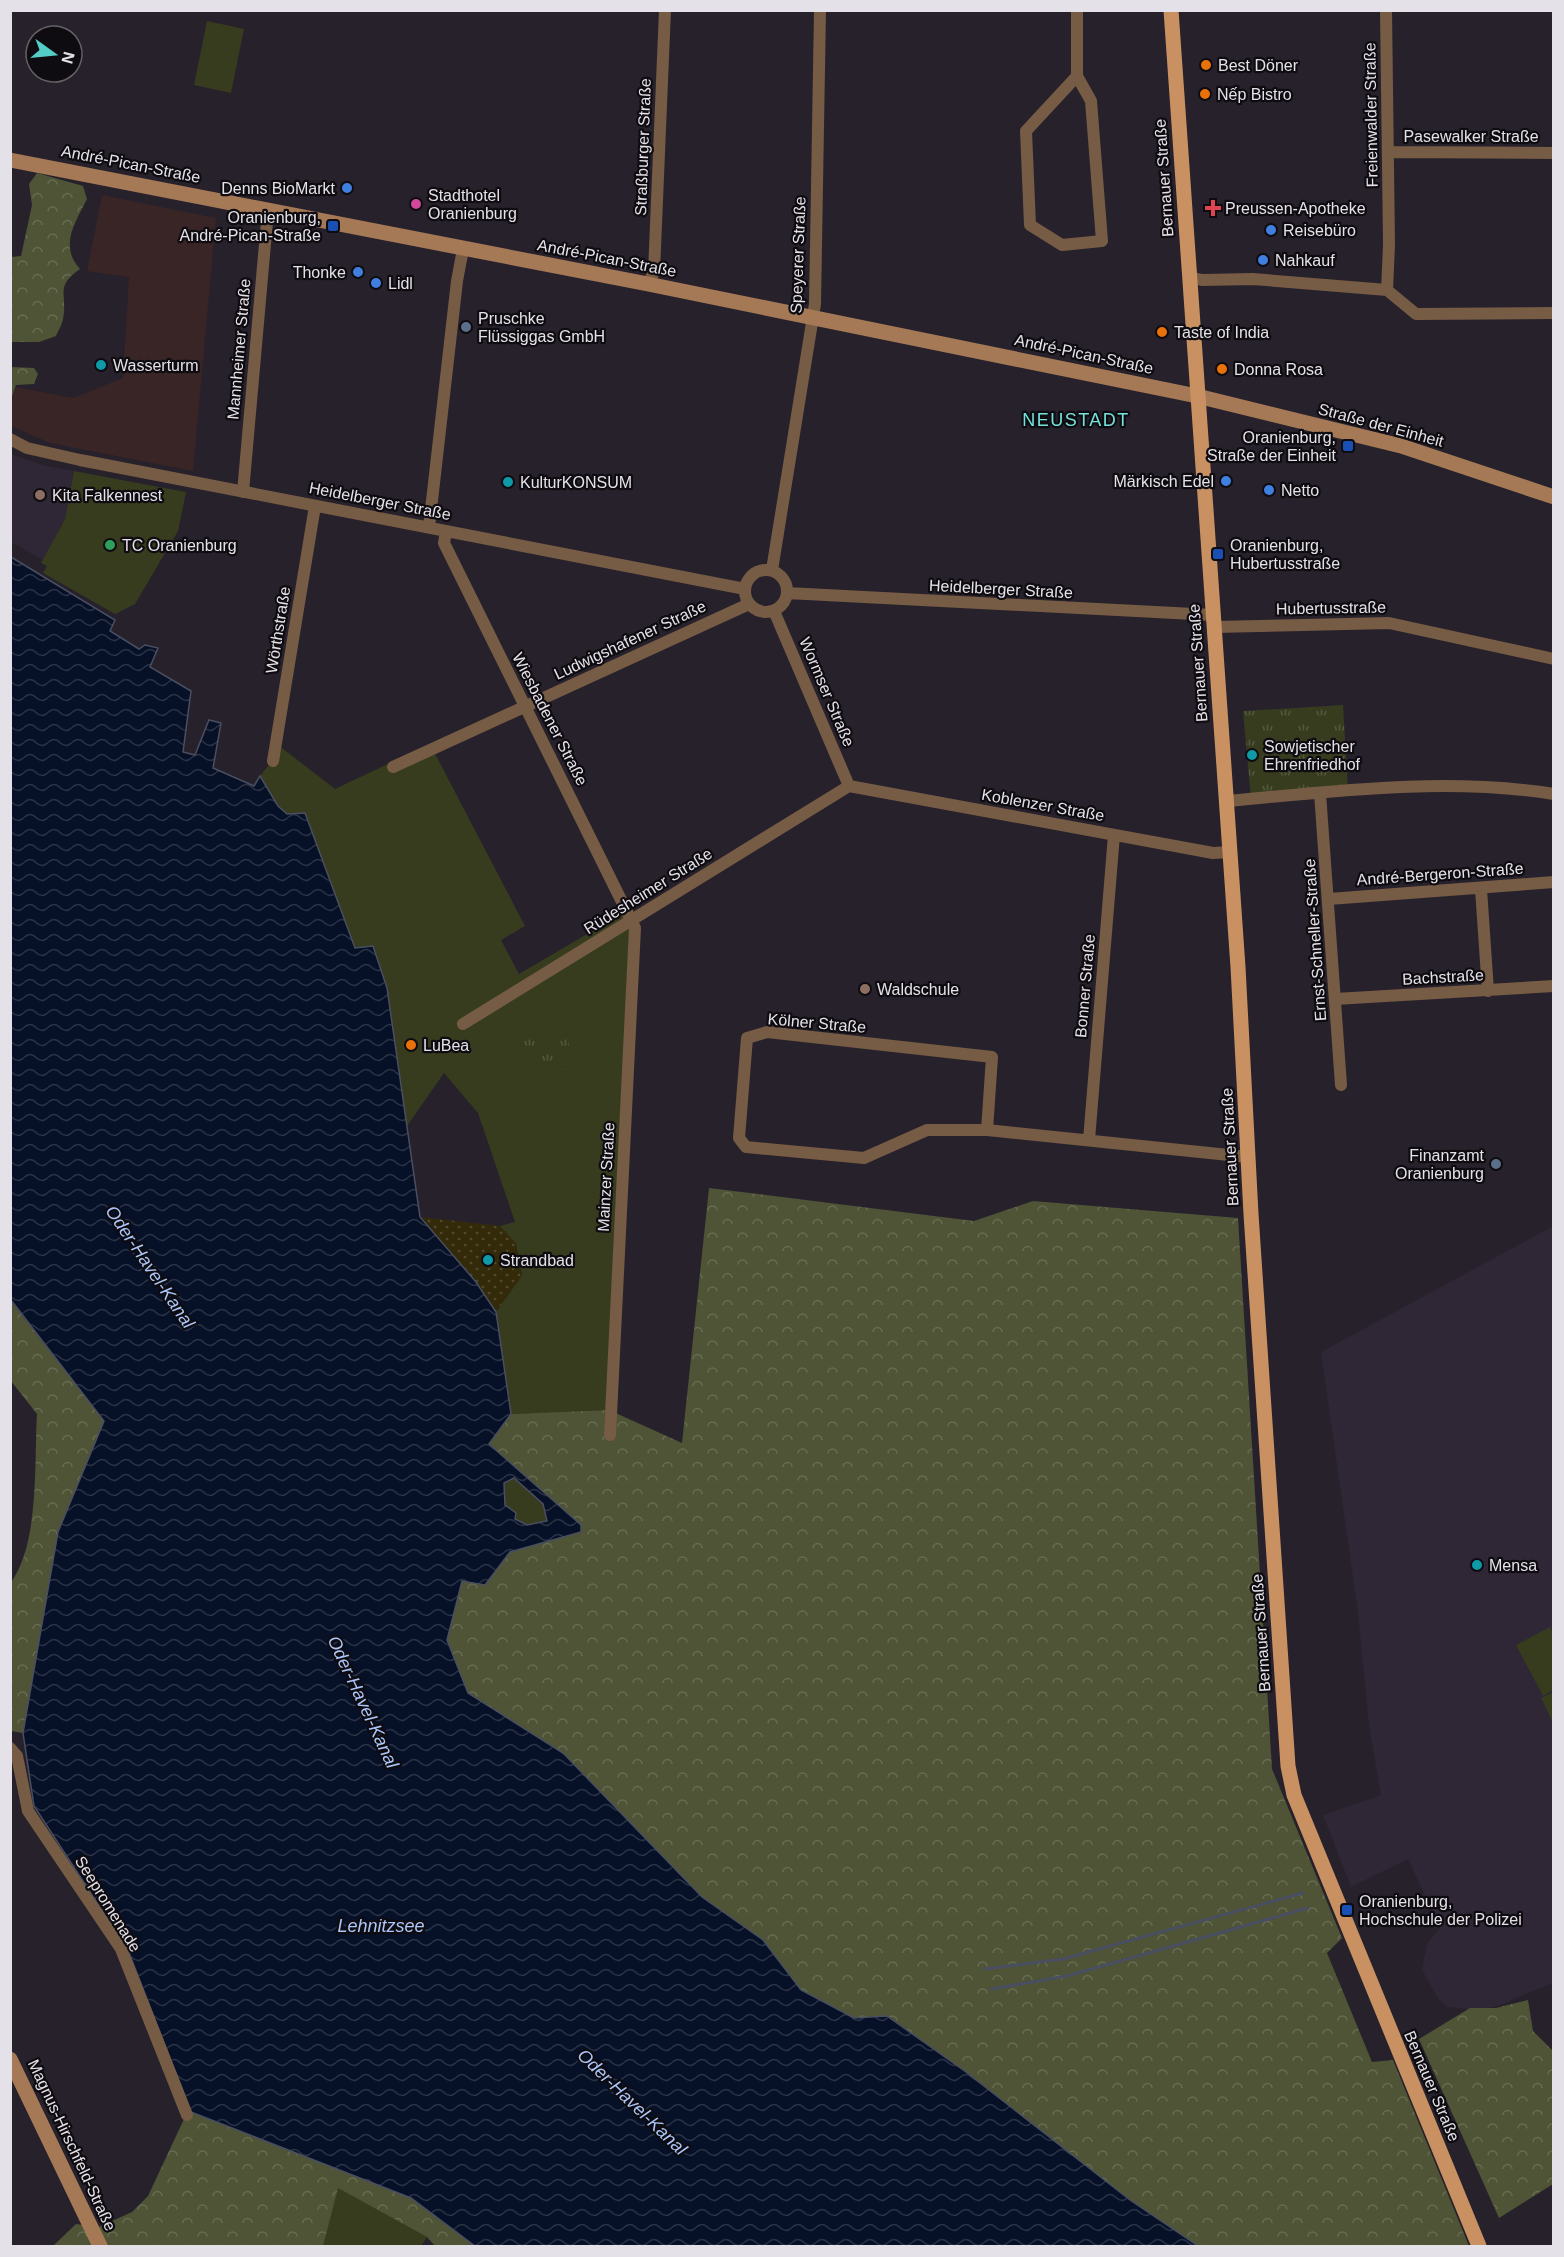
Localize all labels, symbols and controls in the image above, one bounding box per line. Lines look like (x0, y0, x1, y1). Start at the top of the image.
north arrow (24, 24, 84, 84)
street label: Freienwalder Straße (1361, 42, 1381, 188)
text: N (58, 50, 78, 66)
place label: Best Döner (1218, 57, 1299, 74)
marker: Best Döner (1199, 58, 1213, 72)
street label: Straßburger Straße (632, 78, 654, 216)
place label: Nếp Bistro (1217, 86, 1292, 103)
marker: Nếp Bistro (1198, 87, 1212, 101)
street label: Bernauer Straße (1151, 118, 1177, 238)
street label: Pasewalker Straße (1403, 128, 1539, 145)
street label: André-Pican-Straße (60, 142, 202, 186)
place label: Denns BioMarkt (221, 180, 336, 197)
marker: Denns BioMarkt (340, 181, 354, 195)
place label: Stadthotel Oranienburg (428, 187, 517, 222)
street label: Speyerer Straße (787, 196, 809, 314)
marker: Stadthotel Oranienburg (409, 197, 423, 211)
place label: Preussen-Apotheke (1225, 200, 1366, 217)
marker: Preussen-Apotheke (1206, 201, 1220, 215)
place label: Oranienburg, André-Pican-Straße (180, 209, 321, 244)
marker: Oranienburg, André-Pican-Straße (326, 219, 340, 233)
place label: Reisebüro (1283, 222, 1356, 239)
marker: Reisebüro (1264, 223, 1278, 237)
street label: André-Pican-Straße (536, 236, 678, 280)
place label: Nahkauf (1275, 252, 1335, 269)
marker: Nahkauf (1256, 253, 1270, 267)
place label: Thonke (293, 264, 346, 281)
marker: Thonke (351, 265, 365, 279)
place label: Lidl (388, 275, 413, 292)
marker: Lidl (369, 276, 383, 290)
street label: Mannheimer Straße (224, 278, 254, 420)
place label: Pruschke Flüssiggas GmbH (478, 310, 605, 345)
marker: Pruschke Flüssiggas GmbH (459, 320, 473, 334)
place label: Taste of India (1174, 324, 1269, 341)
marker: Taste of India (1155, 325, 1169, 339)
street label: André-Pican-Straße (1013, 331, 1155, 377)
place label: Wasserturm (113, 357, 199, 374)
marker: Wasserturm (94, 358, 108, 372)
place label: Donna Rosa (1234, 361, 1323, 378)
marker: Donna Rosa (1215, 362, 1229, 376)
street label: Straße der Einheit (1317, 400, 1446, 450)
district label: NEUSTADT (1022, 410, 1130, 430)
place label: Oranienburg, Straße der Einheit (1207, 429, 1337, 464)
marker: Oranienburg, Straße der Einheit (1341, 439, 1355, 453)
place label: Märkisch Edel (1114, 473, 1214, 490)
place label: KulturKONSUM (520, 474, 632, 491)
marker: Märkisch Edel (1219, 474, 1233, 488)
marker: KulturKONSUM (501, 475, 515, 489)
street label: Heidelberger Straße (308, 479, 452, 523)
place label: Netto (1281, 482, 1319, 499)
marker: Netto (1262, 483, 1276, 497)
place label: Kita Falkennest (52, 487, 163, 504)
marker: Kita Falkennest (33, 488, 47, 502)
place label: TC Oranienburg (122, 537, 237, 554)
place label: Oranienburg, Hubertusstraße (1230, 537, 1340, 572)
marker: TC Oranienburg (103, 538, 117, 552)
marker: Oranienburg, Hubertusstraße (1211, 547, 1225, 561)
street label: Heidelberger Straße (929, 577, 1073, 601)
street label: Wörthstraße (263, 585, 293, 675)
street label: Ludwigshafener Straße (551, 597, 709, 683)
street label: Hubertusstraße (1276, 599, 1386, 617)
street label: Bernauer Straße (1185, 603, 1211, 723)
street label: Wormser Straße (796, 635, 858, 749)
street label: Wiesbadener Straße (509, 650, 591, 788)
place label: Sowjetischer Ehrenfriedhof (1264, 738, 1361, 773)
marker: Sowjetischer Ehrenfriedhof (1245, 748, 1259, 762)
street label: Koblenzer Straße (980, 786, 1106, 824)
street label: Rüdesheimer Straße (581, 845, 715, 937)
street label: Ernst-Schneller-Straße (1301, 858, 1329, 1022)
street label: André-Bergeron-Straße (1356, 860, 1524, 888)
street label: Bonner Straße (1072, 933, 1098, 1039)
street label: Bachstraße (1402, 966, 1484, 988)
place label: Waldschule (877, 981, 959, 998)
marker: Waldschule (858, 982, 872, 996)
street label: Kölner Straße (767, 1010, 867, 1036)
place label: LuBea (423, 1037, 469, 1054)
marker: LuBea (404, 1038, 418, 1052)
street label: Bernauer Straße (1218, 1087, 1242, 1207)
street label: Mainzer Straße (595, 1122, 617, 1232)
place label: Finanzamt Oranienburg (1395, 1147, 1485, 1182)
marker: Finanzamt Oranienburg (1489, 1157, 1503, 1171)
water label: Oder-Havel-Kanal (102, 1202, 199, 1333)
place label: Strandbad (500, 1252, 574, 1269)
marker: Strandbad (481, 1253, 495, 1267)
place label: Mensa (1489, 1557, 1537, 1574)
marker: Mensa (1470, 1558, 1484, 1572)
street label: Bernauer Straße (1248, 1573, 1274, 1693)
water label: Oder-Havel-Kanal (324, 1633, 403, 1772)
street label: Seepromenade (72, 1853, 144, 1955)
place label: Oranienburg, Hochschule der Polizei (1359, 1893, 1522, 1928)
marker: Oranienburg, Hochschule der Polizei (1340, 1903, 1354, 1917)
water label: Lehnitzsee (337, 1916, 425, 1936)
street label: Bernauer Straße (1401, 2028, 1463, 2144)
water label: Oder-Havel-Kanal (573, 2045, 691, 2160)
street label: Magnus-Hirschfeld-Straße (25, 2057, 119, 2233)

